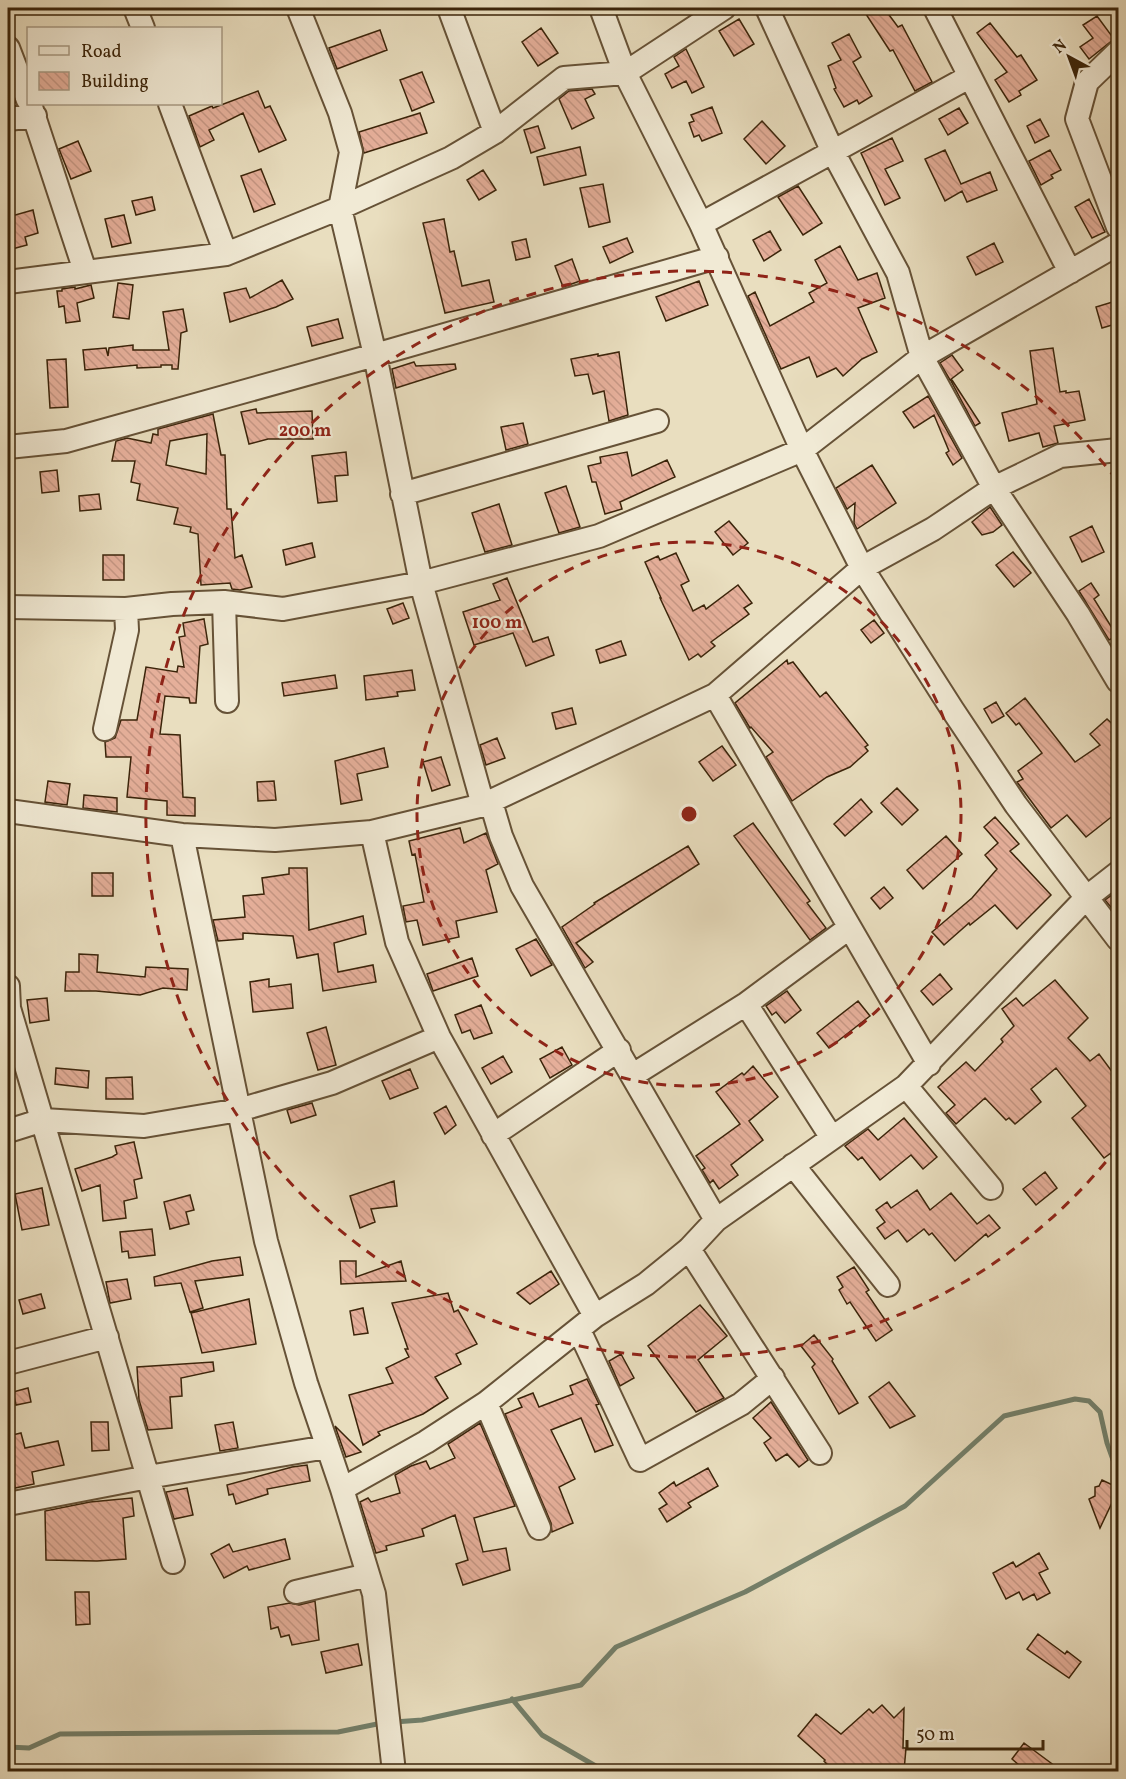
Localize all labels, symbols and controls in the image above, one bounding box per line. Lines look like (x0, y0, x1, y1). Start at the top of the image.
legend (27, 27, 222, 105)
north arrow (1039, 27, 1099, 87)
text: N (1049, 35, 1072, 59)
text: Road (81, 40, 122, 65)
text: Building (81, 70, 149, 95)
text: 200 m (279, 419, 331, 444)
text: 100 m (472, 611, 522, 636)
centre of rings (679, 804, 699, 824)
scale bar (907, 1713, 1044, 1751)
text: 50 m (916, 1723, 955, 1748)

